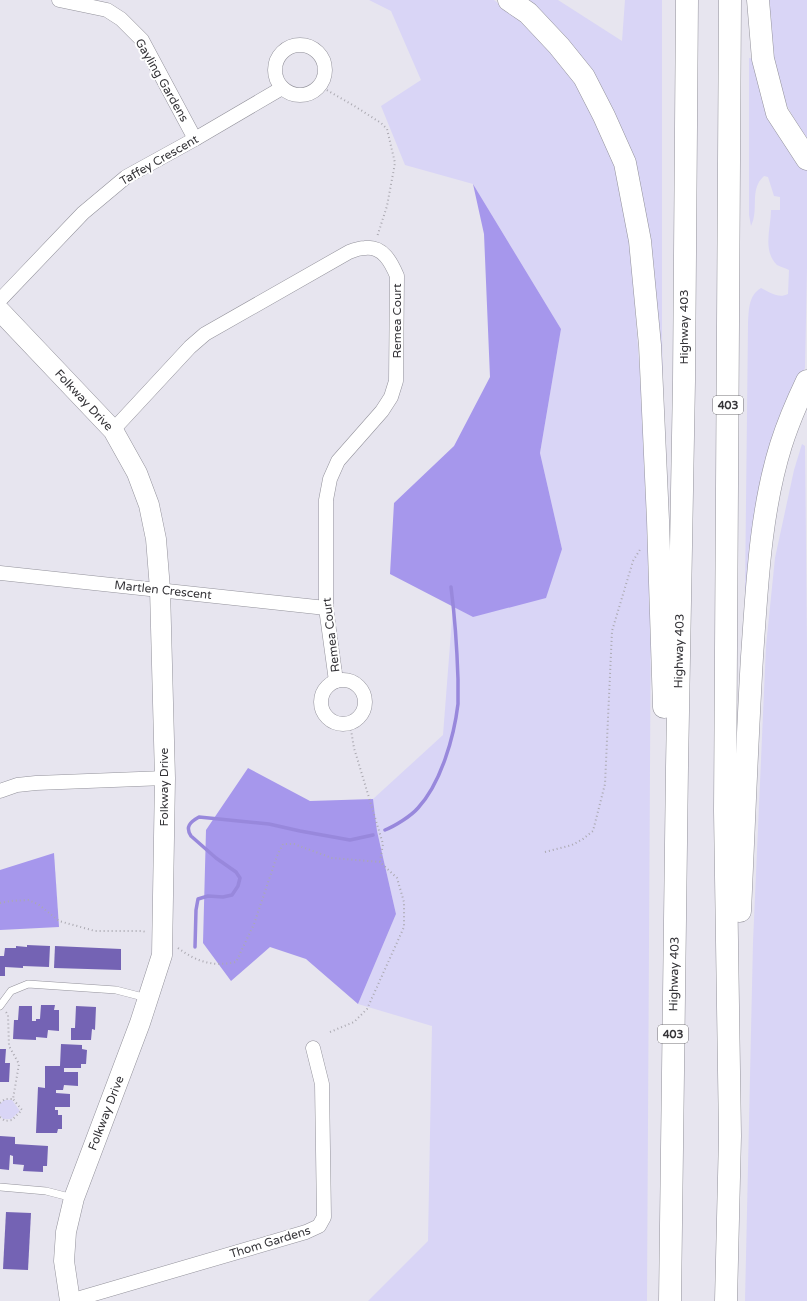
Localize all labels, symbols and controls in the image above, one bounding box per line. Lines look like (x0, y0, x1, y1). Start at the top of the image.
street label: Gayling Gardens (132, 36, 192, 124)
street label: Taffey Crescent (117, 132, 201, 188)
street label: Remea Court (390, 283, 404, 358)
street label: Highway 403 (677, 290, 691, 364)
street label: Folkway Drive (52, 366, 116, 434)
road number: 403 (713, 396, 743, 414)
street label: Martlen Crescent (114, 578, 213, 602)
street label: Remea Court (319, 597, 343, 673)
street label: Highway 403 (671, 613, 687, 689)
street label: Folkway Drive (157, 747, 171, 826)
street label: Highway 403 (666, 936, 682, 1012)
road number: 403 (658, 1025, 688, 1043)
street label: Folkway Drive (85, 1074, 127, 1152)
street label: Thom Gardens (228, 1223, 312, 1261)

